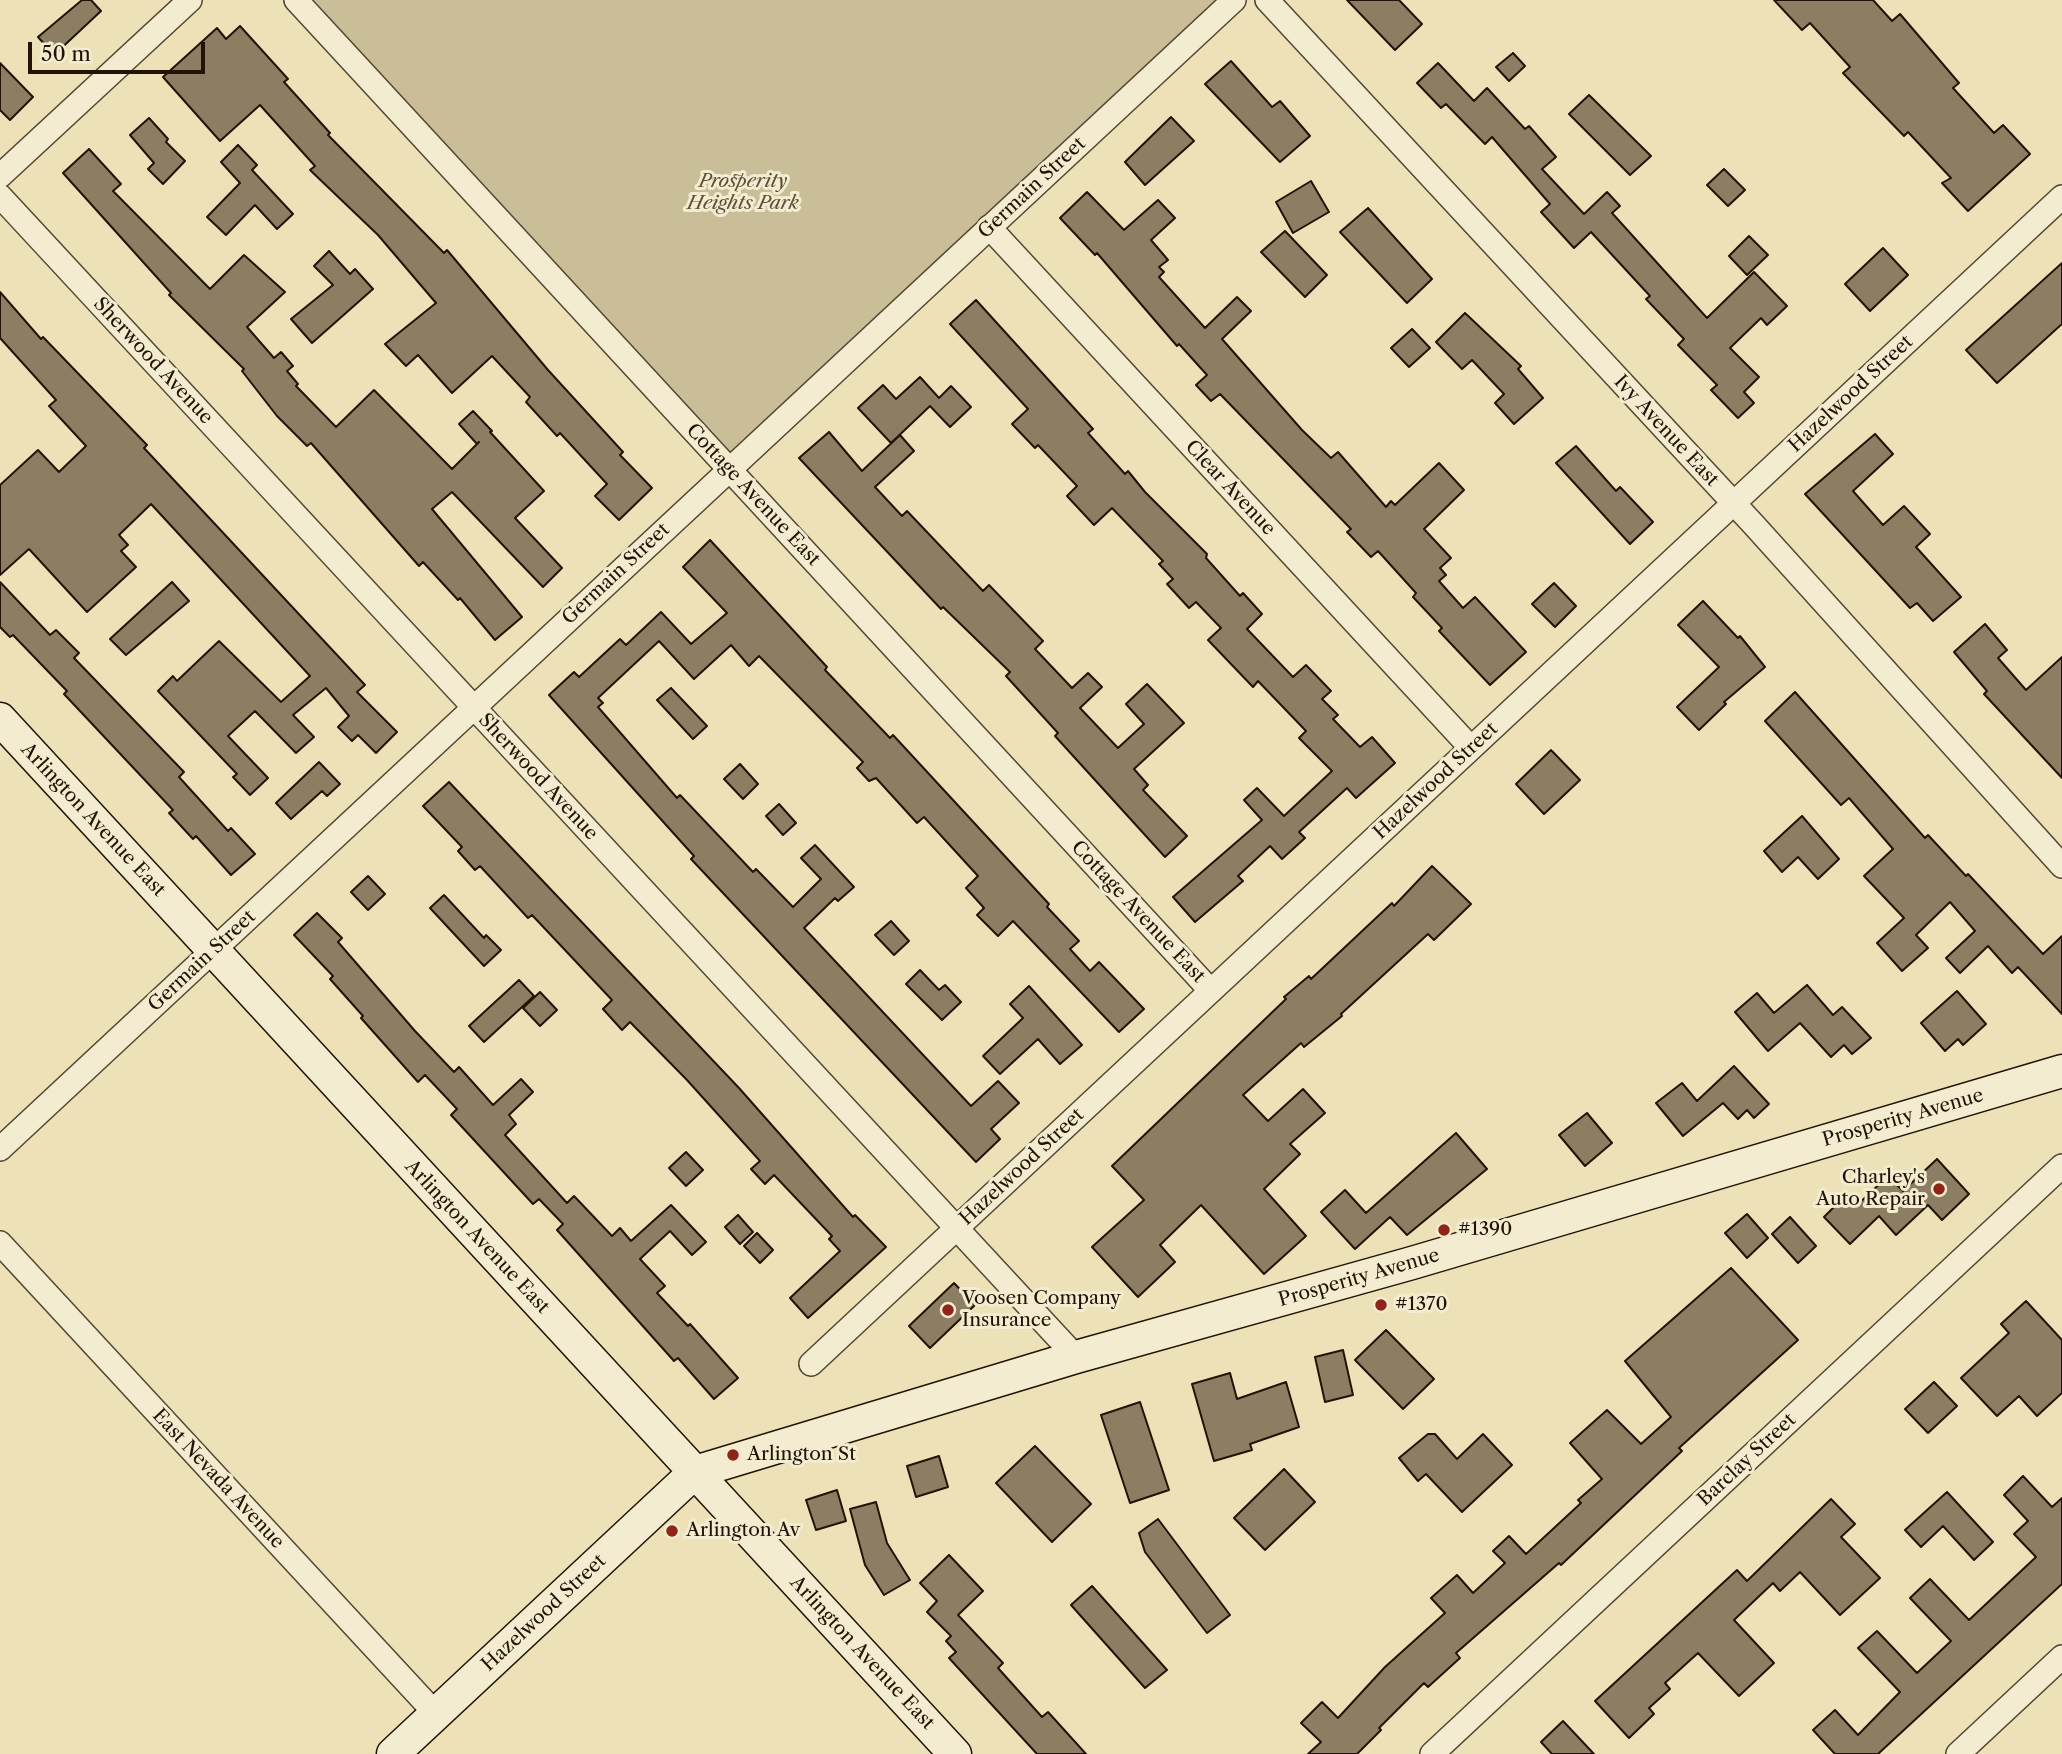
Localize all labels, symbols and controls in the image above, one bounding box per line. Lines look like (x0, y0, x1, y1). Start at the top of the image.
scale bar (32, 28, 208, 72)
text: 50 m (41, 41, 91, 66)
street label: Germain Street (974, 133, 1090, 243)
park label: Prosperity Heights Park (687, 171, 799, 215)
street label: Sherwood Avenue (89, 293, 217, 429)
street label: Hazelwood Street (1784, 331, 1918, 457)
street label: Ivy Avenue East (1609, 371, 1723, 491)
street label: Cottage Avenue East (681, 419, 825, 571)
street label: Clear Avenue (1180, 436, 1280, 540)
street label: Germain Street (558, 519, 674, 629)
street label: Sherwood Avenue (474, 709, 602, 845)
street label: Hazelwood Street (1369, 718, 1503, 844)
street label: Arlington Avenue East (16, 739, 170, 901)
street label: Cottage Avenue East (1066, 836, 1210, 988)
street label: Germain Street (144, 906, 260, 1016)
street label: Prosperity Avenue (1820, 1084, 1986, 1152)
street label: Hazelwood Street (955, 1104, 1089, 1230)
street label: Arlington Avenue East (400, 1156, 554, 1318)
place label: Charley's Auto Repair (1816, 1167, 1925, 1211)
marker: Charley's Auto Repair (1931, 1181, 1947, 1197)
place label: #1390 (1458, 1219, 1512, 1241)
marker: #1390 (1436, 1222, 1452, 1238)
street label: Prosperity Avenue (1276, 1244, 1442, 1312)
place label: Voosen Company Insurance (962, 1288, 1121, 1332)
place label: #1370 (1395, 1294, 1448, 1316)
marker: #1370 (1373, 1297, 1389, 1313)
marker: Voosen Company Insurance (940, 1302, 956, 1318)
street label: East Nevada Avenue (147, 1404, 289, 1554)
street label: Barclay Street (1693, 1409, 1801, 1511)
place label: Arlington St (747, 1444, 856, 1466)
marker: Arlington St (725, 1447, 741, 1463)
place label: Arlington Av (686, 1520, 800, 1542)
marker: Arlington Av (664, 1523, 680, 1539)
street label: Hazelwood Street (477, 1550, 611, 1676)
street label: Arlington Avenue East (785, 1572, 939, 1734)

